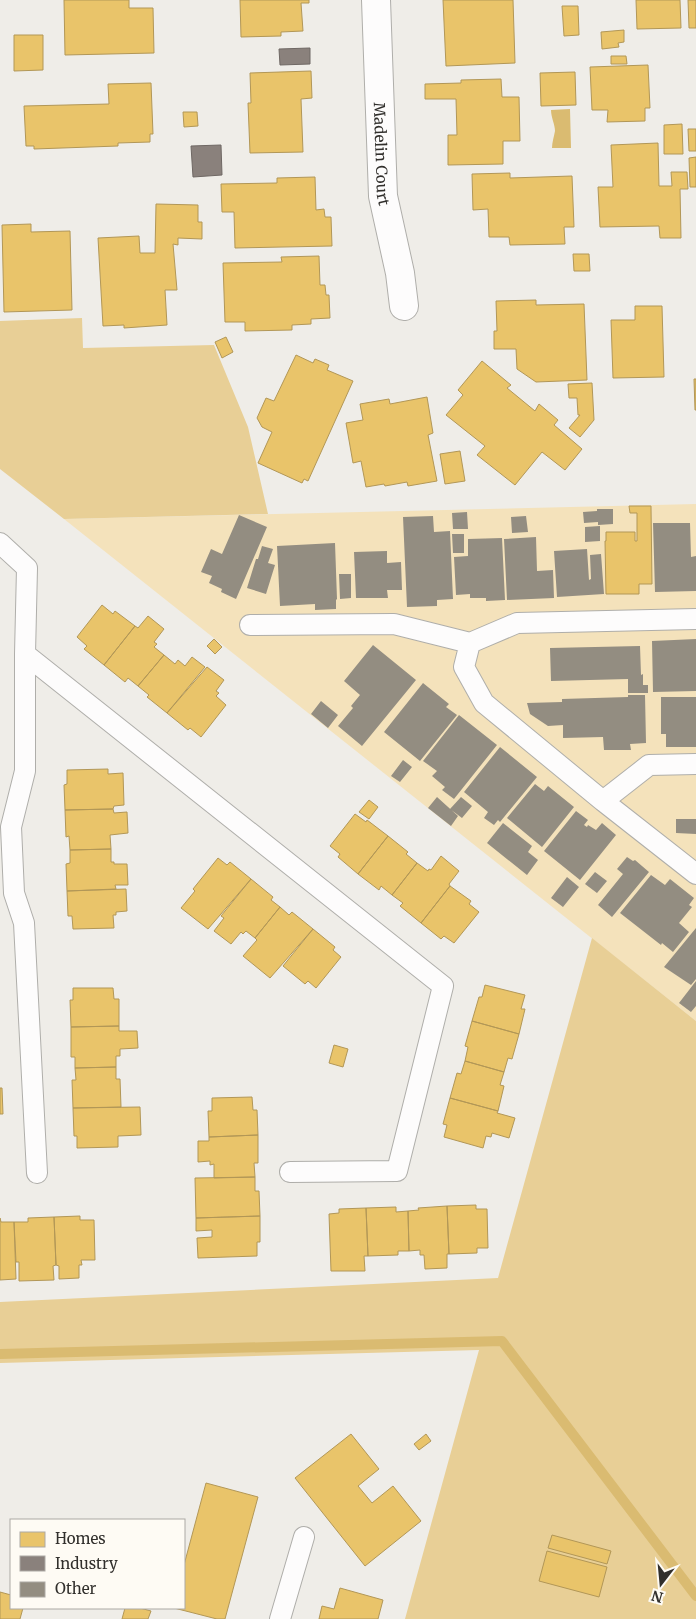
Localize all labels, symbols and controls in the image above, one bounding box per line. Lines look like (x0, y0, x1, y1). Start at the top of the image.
street label: Madelin Court (370, 102, 394, 207)
legend (10, 1519, 185, 1609)
text: Homes (55, 1529, 106, 1548)
text: Industry (55, 1554, 118, 1573)
north arrow (636, 1559, 686, 1609)
text: Other (55, 1579, 97, 1598)
text: N (650, 1586, 665, 1607)

